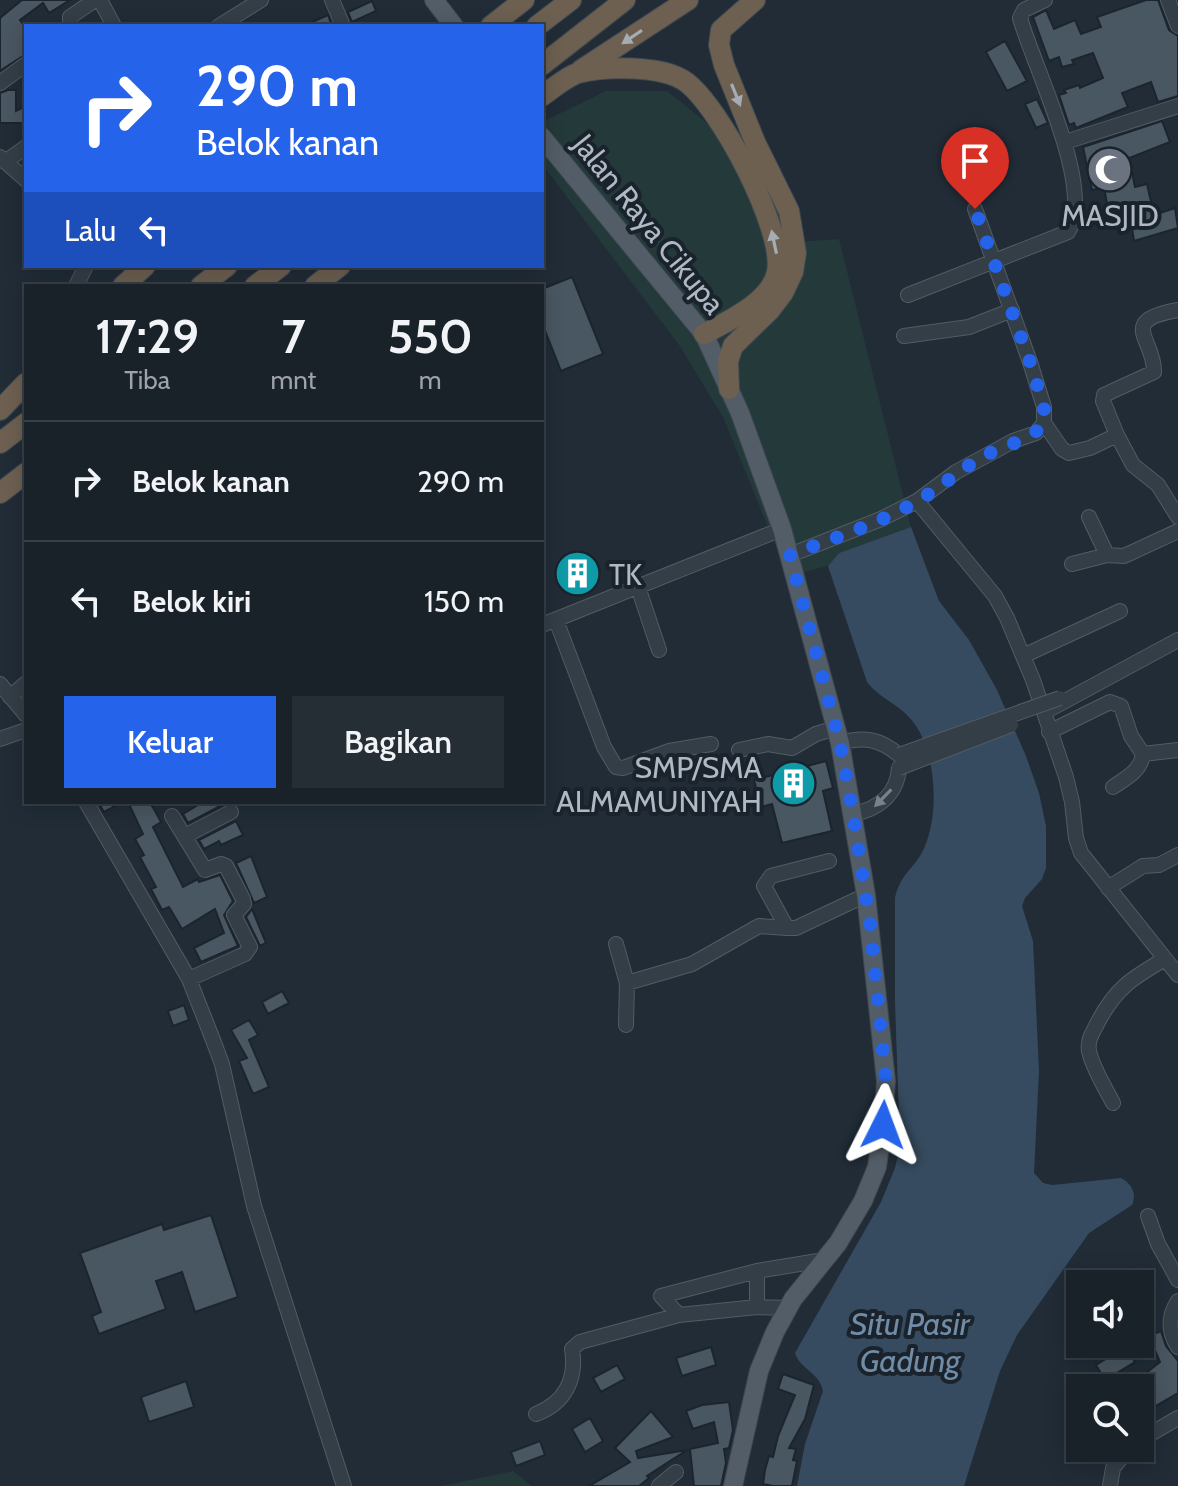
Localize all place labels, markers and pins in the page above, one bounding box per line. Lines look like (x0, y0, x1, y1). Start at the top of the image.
pin (941, 127, 1009, 209)
mosque icon: MASJID (1086, 145, 1134, 193)
place label: MASJID (1061, 197, 1159, 234)
building icon: TK (554, 550, 602, 598)
place label: TK (609, 556, 642, 593)
place label: SMP/SMA ALMAMUNIYAH (556, 749, 763, 820)
building icon: SMP/SMA ALMAMUNIYAH (769, 760, 817, 808)

